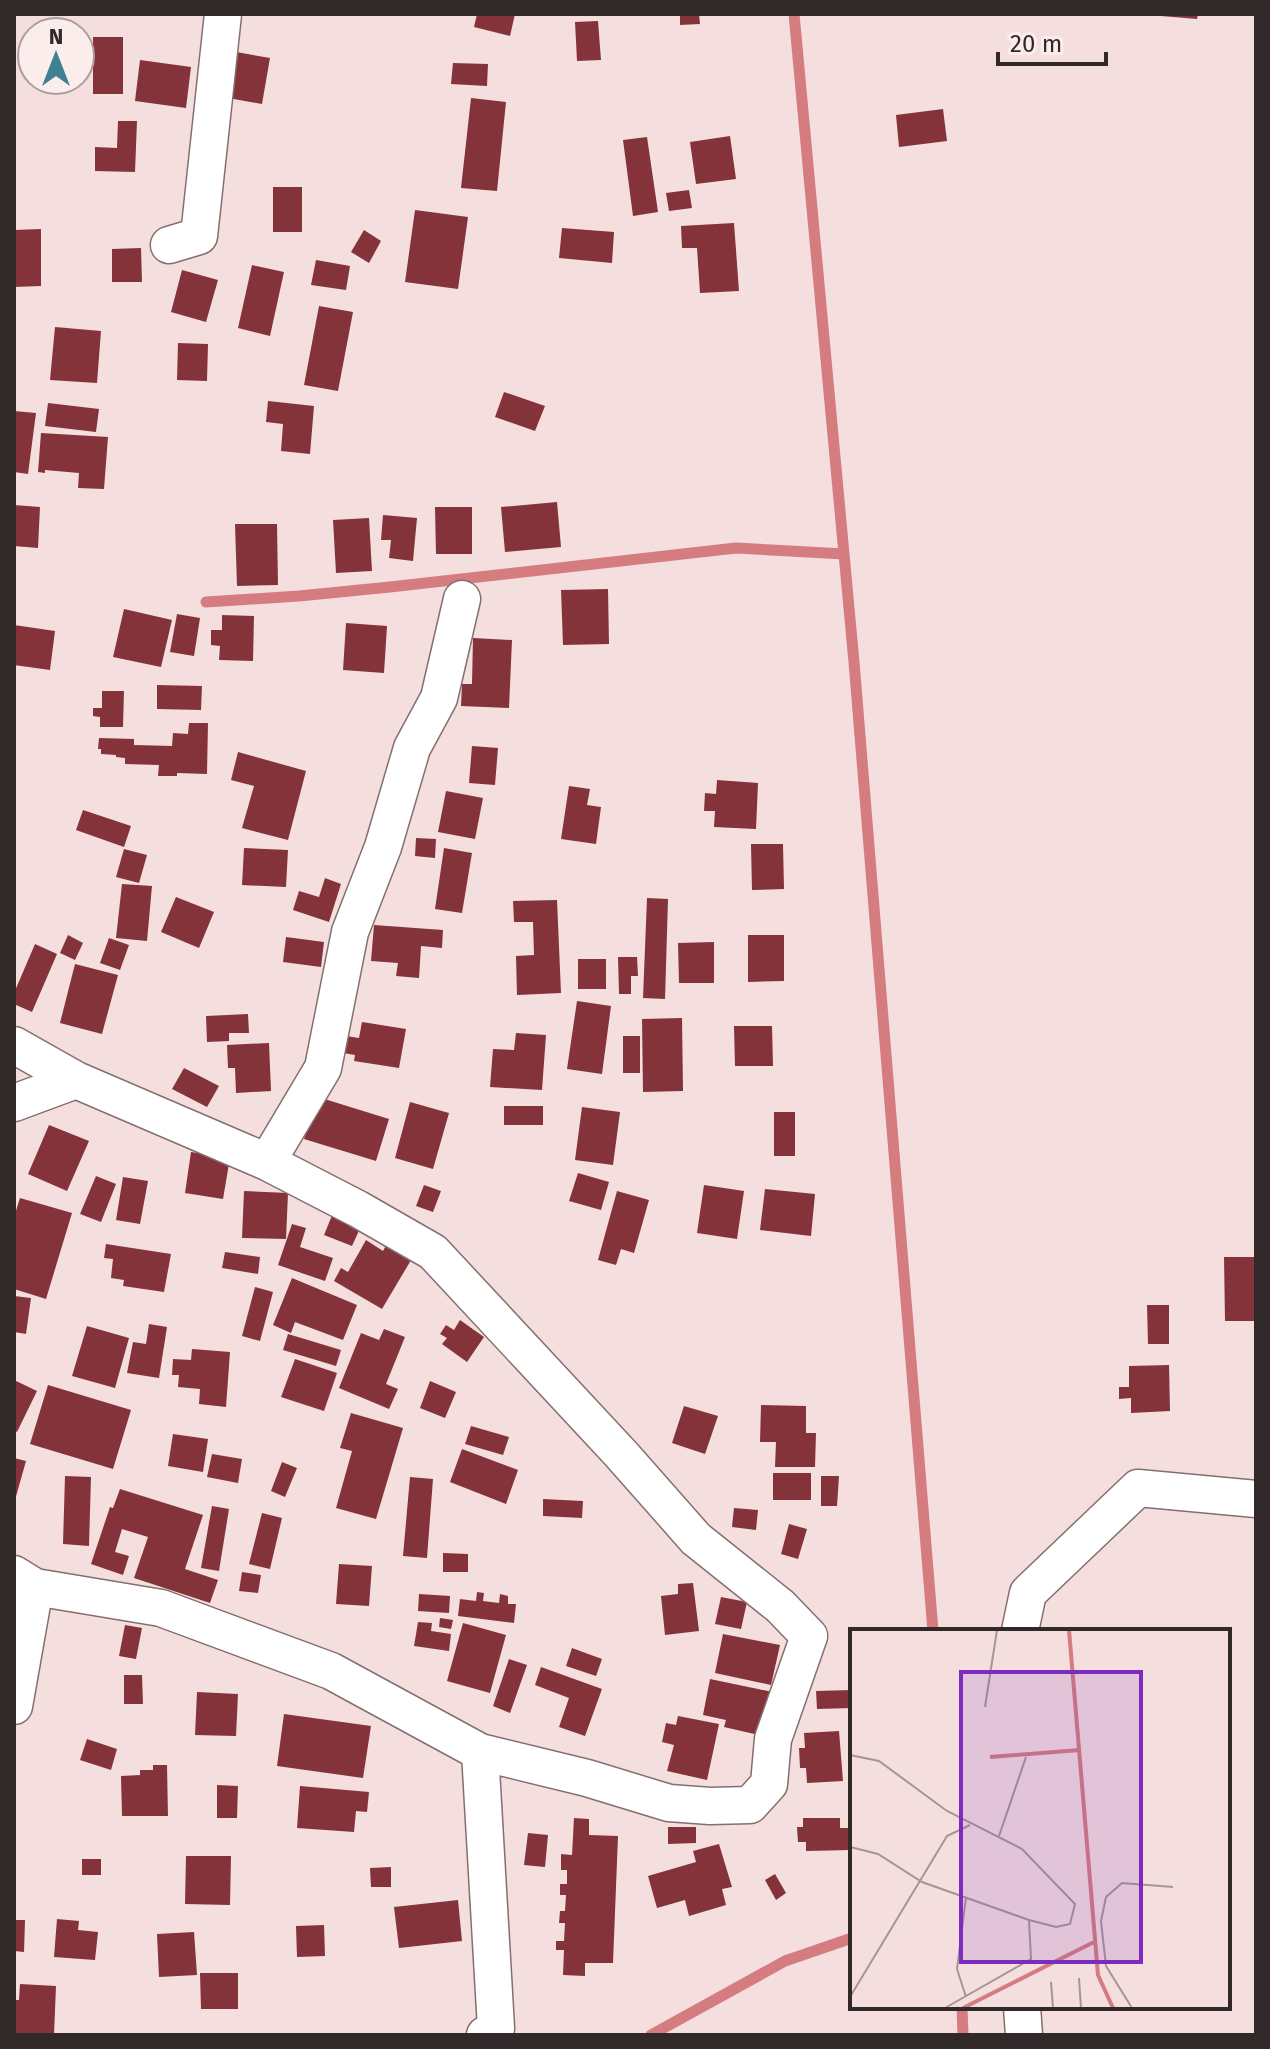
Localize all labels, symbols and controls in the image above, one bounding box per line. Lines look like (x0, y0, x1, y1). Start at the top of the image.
north arrow (16, 16, 96, 96)
scale bar (998, 16, 1106, 66)
text: N (49, 23, 63, 50)
text: 20 m (1010, 30, 1062, 58)
inset map (850, 1629, 1230, 2009)

